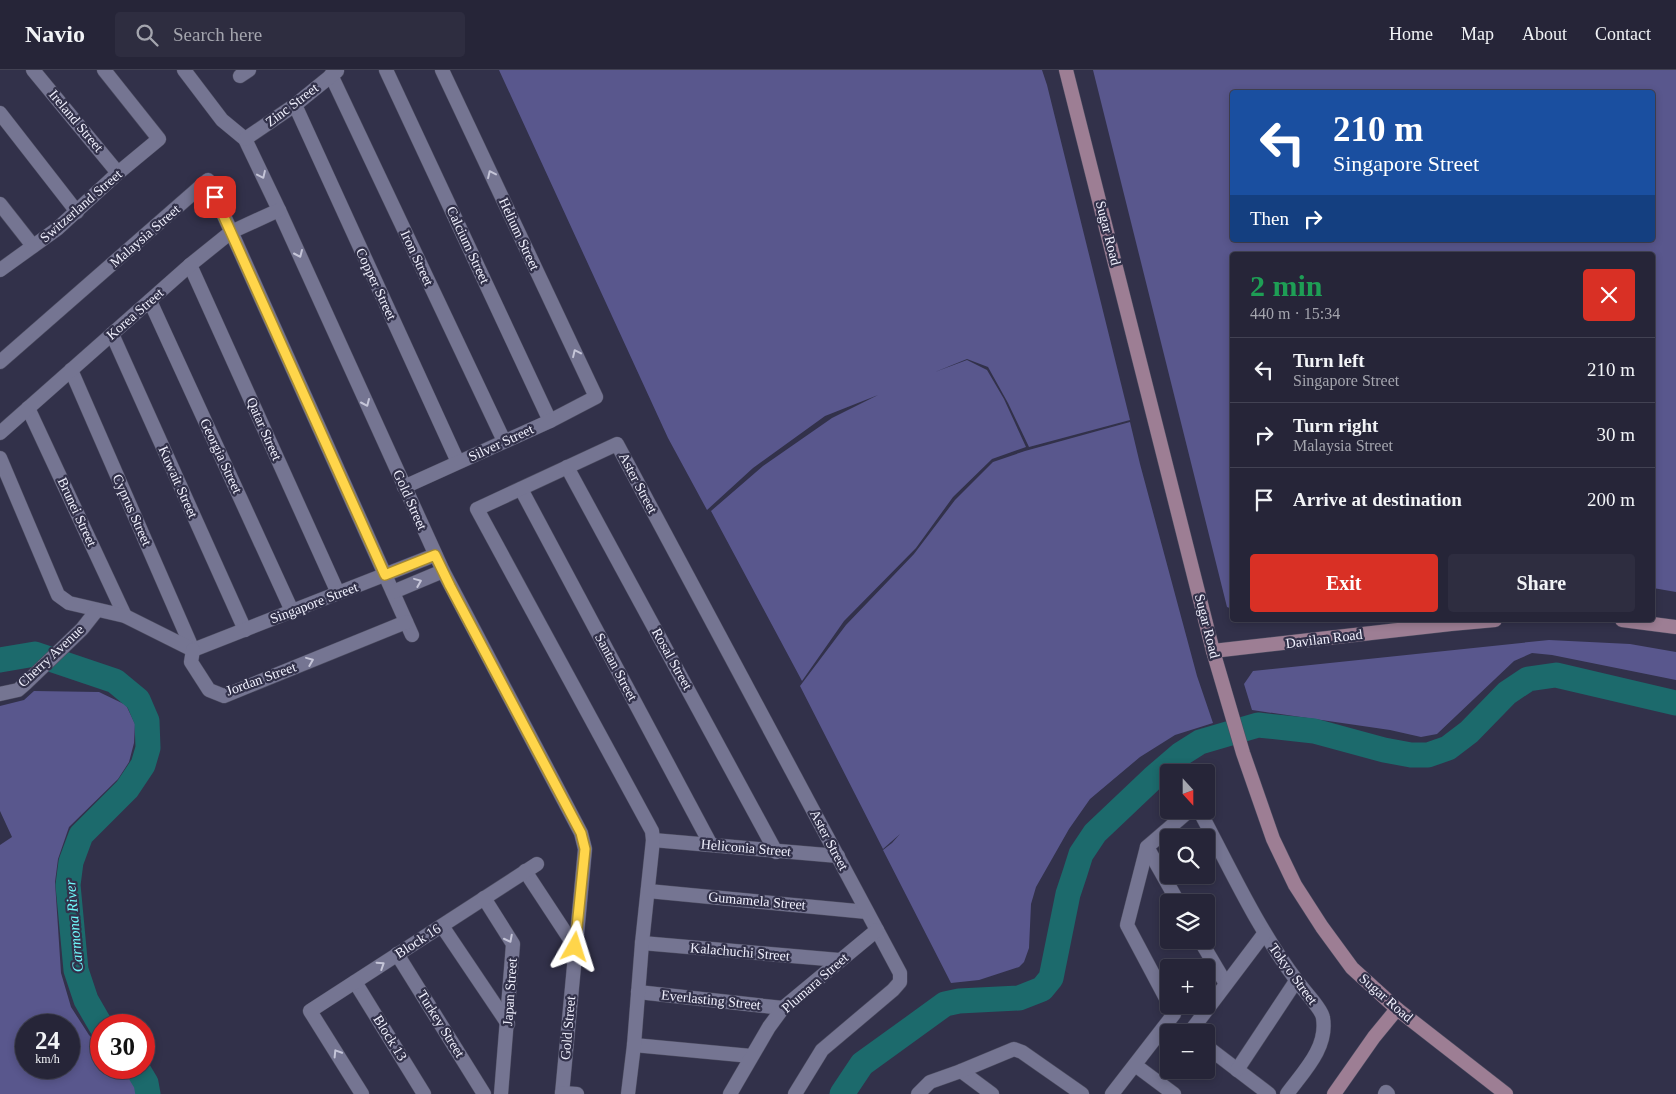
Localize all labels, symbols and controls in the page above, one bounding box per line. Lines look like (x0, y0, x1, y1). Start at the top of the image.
search box (115, 12, 465, 57)
text: Navio (25, 21, 85, 47)
icon: search (133, 21, 161, 49)
text: Search here (173, 24, 262, 45)
text: Home (1389, 24, 1433, 44)
text: Map (1461, 24, 1494, 44)
text: About (1522, 24, 1567, 44)
text: Contact (1595, 24, 1651, 44)
street label: Zinc Street (263, 80, 321, 130)
street label: Ireland Street (46, 87, 106, 155)
icon: left (1250, 110, 1315, 175)
text: 210 m (1333, 110, 1423, 149)
text: Singapore Street (1333, 151, 1479, 176)
street label: Switzerland Street (37, 166, 125, 245)
one-way arrow (256, 170, 266, 179)
one-way arrow (487, 170, 498, 179)
pin (194, 176, 236, 218)
icon: arrive (201, 183, 229, 211)
street label: Helium Street (496, 195, 542, 273)
street label: Sugar Road (1093, 199, 1123, 267)
street label: Malaysia Street (107, 202, 183, 270)
street label: Calcium Street (444, 204, 493, 286)
icon: right (1299, 205, 1327, 233)
text: Then (1250, 208, 1289, 229)
street label: Iron Street (398, 228, 436, 288)
street label: Copper Street (353, 246, 399, 322)
one-way arrow (293, 249, 303, 258)
text: 2 min (1250, 269, 1323, 302)
button: close (1583, 269, 1635, 321)
street label: Korea Street (104, 285, 167, 343)
text: 440 m · 15:34 (1250, 305, 1340, 322)
one-way arrow (571, 349, 582, 358)
text: Turn left (1293, 350, 1365, 371)
icon: left (1250, 356, 1278, 384)
text: 210 m (1587, 359, 1635, 380)
text: Singapore Street (1293, 372, 1399, 389)
street label: Qatar Street (243, 395, 285, 463)
one-way arrow (359, 398, 370, 407)
text: Turn right (1293, 415, 1378, 436)
street label: Georgia Street (197, 416, 245, 496)
street label: Silver Street (466, 421, 536, 465)
icon: right (1250, 421, 1278, 449)
text: 30 m (1596, 424, 1635, 445)
text: Malaysia Street (1293, 437, 1393, 454)
street label: Kuwait Street (155, 444, 201, 520)
street label: Aster Street (616, 450, 660, 516)
street label: Gold Street (390, 468, 430, 532)
street label: Cyprus Street (110, 472, 154, 548)
street label: Brunei Street (55, 475, 100, 549)
icon: arrive (1250, 486, 1278, 514)
text: Arrive at destination (1293, 489, 1462, 510)
text: 200 m (1587, 489, 1635, 510)
button: Exit (1250, 554, 1438, 612)
button: Share (1448, 554, 1635, 612)
one-way arrow (413, 577, 422, 588)
street label: Singapore Street (268, 579, 360, 627)
street label: Sugar Road (1192, 592, 1222, 660)
street label: Cherry Avenue (15, 622, 87, 690)
street label: Rosal Street (649, 626, 695, 692)
street label: Davilan Road (1285, 627, 1363, 651)
street label: Santan Street (592, 631, 640, 703)
one-way arrow (305, 657, 313, 667)
street label: Jordan Street (224, 659, 298, 699)
north arrow (1160, 764, 1215, 819)
map controls (1160, 764, 1215, 1079)
street label: Aster Street (807, 807, 851, 873)
button: search (1160, 829, 1215, 884)
street label: Heliconia Street (700, 837, 792, 859)
water label: Carmona River (62, 879, 86, 973)
street label: Gumamela Street (708, 889, 806, 913)
button: layers (1160, 894, 1215, 949)
position arrow (548, 920, 600, 972)
street label: Block 16 (393, 921, 443, 961)
one-way arrow (503, 934, 513, 943)
street label: Kalachuchi Street (690, 940, 791, 964)
street label: Tokyo Street (1266, 941, 1320, 1008)
street label: Plumara Street (779, 950, 851, 1016)
street label: Japan Street (500, 957, 520, 1026)
button: + (1160, 959, 1215, 1014)
one-way arrow (375, 962, 384, 972)
street label: Sugar Road (1356, 971, 1416, 1025)
street label: Everlasting Street (661, 987, 762, 1013)
street label: Turkey Street (414, 988, 468, 1060)
street label: Gold Street (558, 995, 578, 1061)
street label: Block 13 (370, 1012, 410, 1064)
speed limit sign: 30 (90, 1014, 155, 1079)
button: − (1160, 1024, 1215, 1079)
text: 24 (35, 1027, 60, 1054)
one-way arrow (333, 1049, 343, 1058)
text: km/h (35, 1052, 60, 1066)

